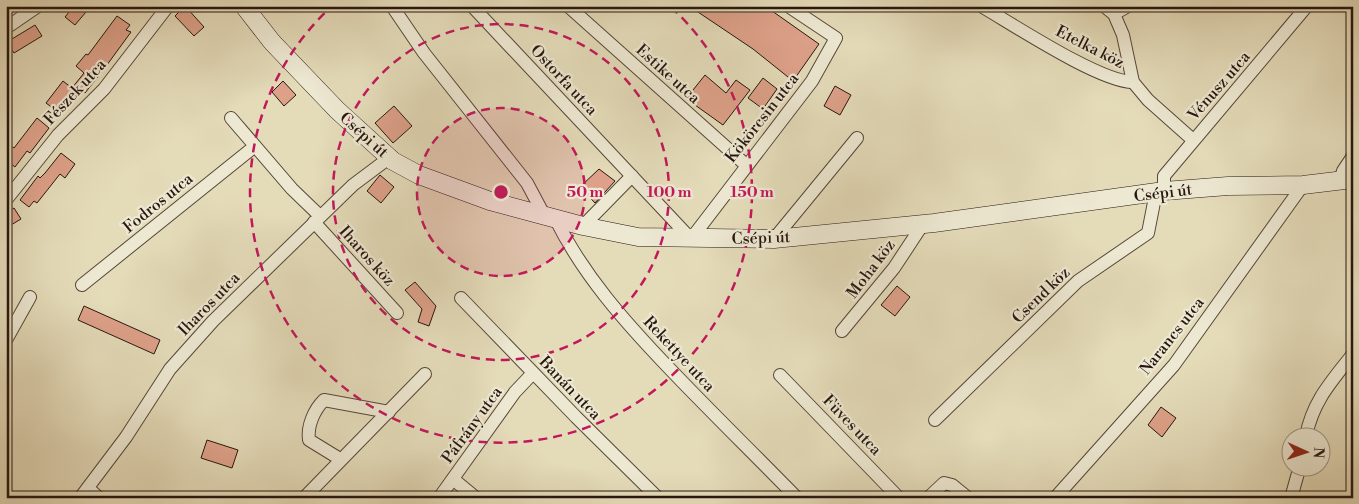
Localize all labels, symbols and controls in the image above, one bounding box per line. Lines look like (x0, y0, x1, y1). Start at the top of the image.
street label: Etelka köz (1052, 21, 1128, 73)
street label: Ostorfa utca (526, 40, 602, 120)
street label: Estike utca (632, 40, 705, 109)
street label: Vénusz utca (1183, 46, 1255, 126)
street label: Fészek utca (39, 54, 111, 129)
street label: Kökörcsin utca (721, 68, 804, 167)
street label: Csépi út (335, 108, 393, 162)
street label: Fodros utca (119, 168, 198, 237)
street label: Csépi út (1133, 179, 1194, 207)
centre of rings (492, 183, 510, 201)
text: 50 m (567, 183, 603, 202)
text: 100 m (647, 183, 692, 202)
text: 150 m (730, 183, 774, 202)
street label: Iharos köz (335, 222, 399, 290)
street label: Csépi út (731, 227, 791, 249)
street label: Moha köz (842, 235, 900, 303)
street label: Csend köz (1008, 263, 1074, 327)
street label: Iharos utca (174, 267, 245, 340)
street label: Narancs utca (1135, 292, 1209, 379)
street label: Rekettye utca (639, 312, 720, 397)
street label: Banán utca (534, 351, 606, 425)
street label: Páfrány utca (437, 382, 507, 467)
street label: Füves utca (818, 391, 886, 460)
north arrow (1282, 426, 1332, 476)
text: N (1309, 447, 1327, 459)

